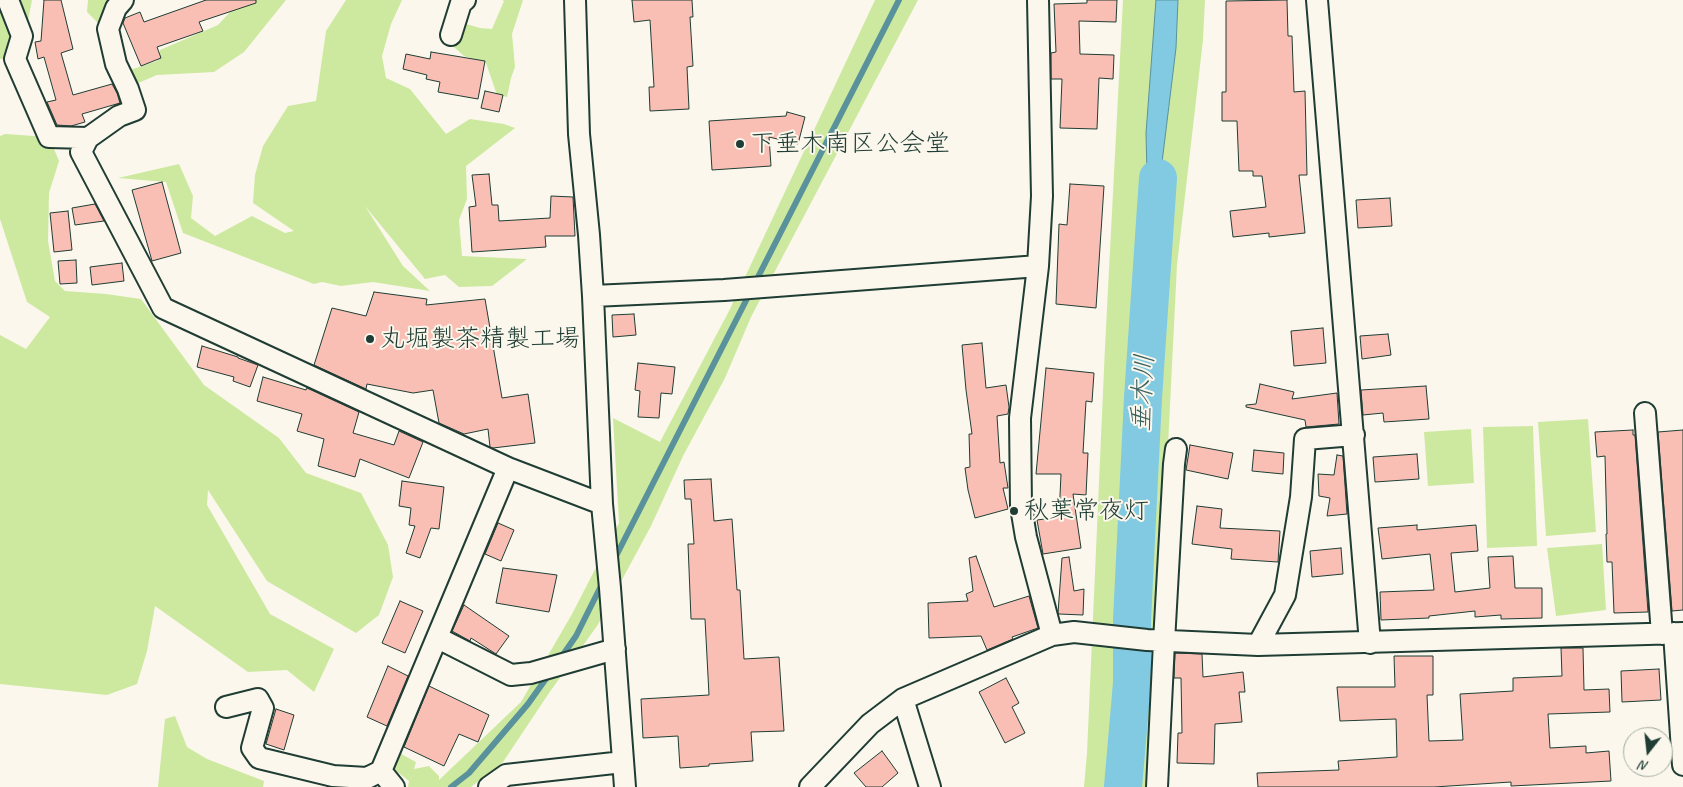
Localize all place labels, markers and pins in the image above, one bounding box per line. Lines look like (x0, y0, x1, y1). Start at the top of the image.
place label: 下垂木南区公会堂 (750, 129, 950, 159)
marker: 下垂木南区公会堂 (734, 138, 746, 150)
place label: 丸堀製茶精製工場 (380, 324, 580, 354)
marker: 丸堀製茶精製工場 (364, 333, 376, 345)
place label: 秋葉常夜灯 (1024, 496, 1149, 526)
marker: 秋葉常夜灯 (1008, 505, 1020, 517)

